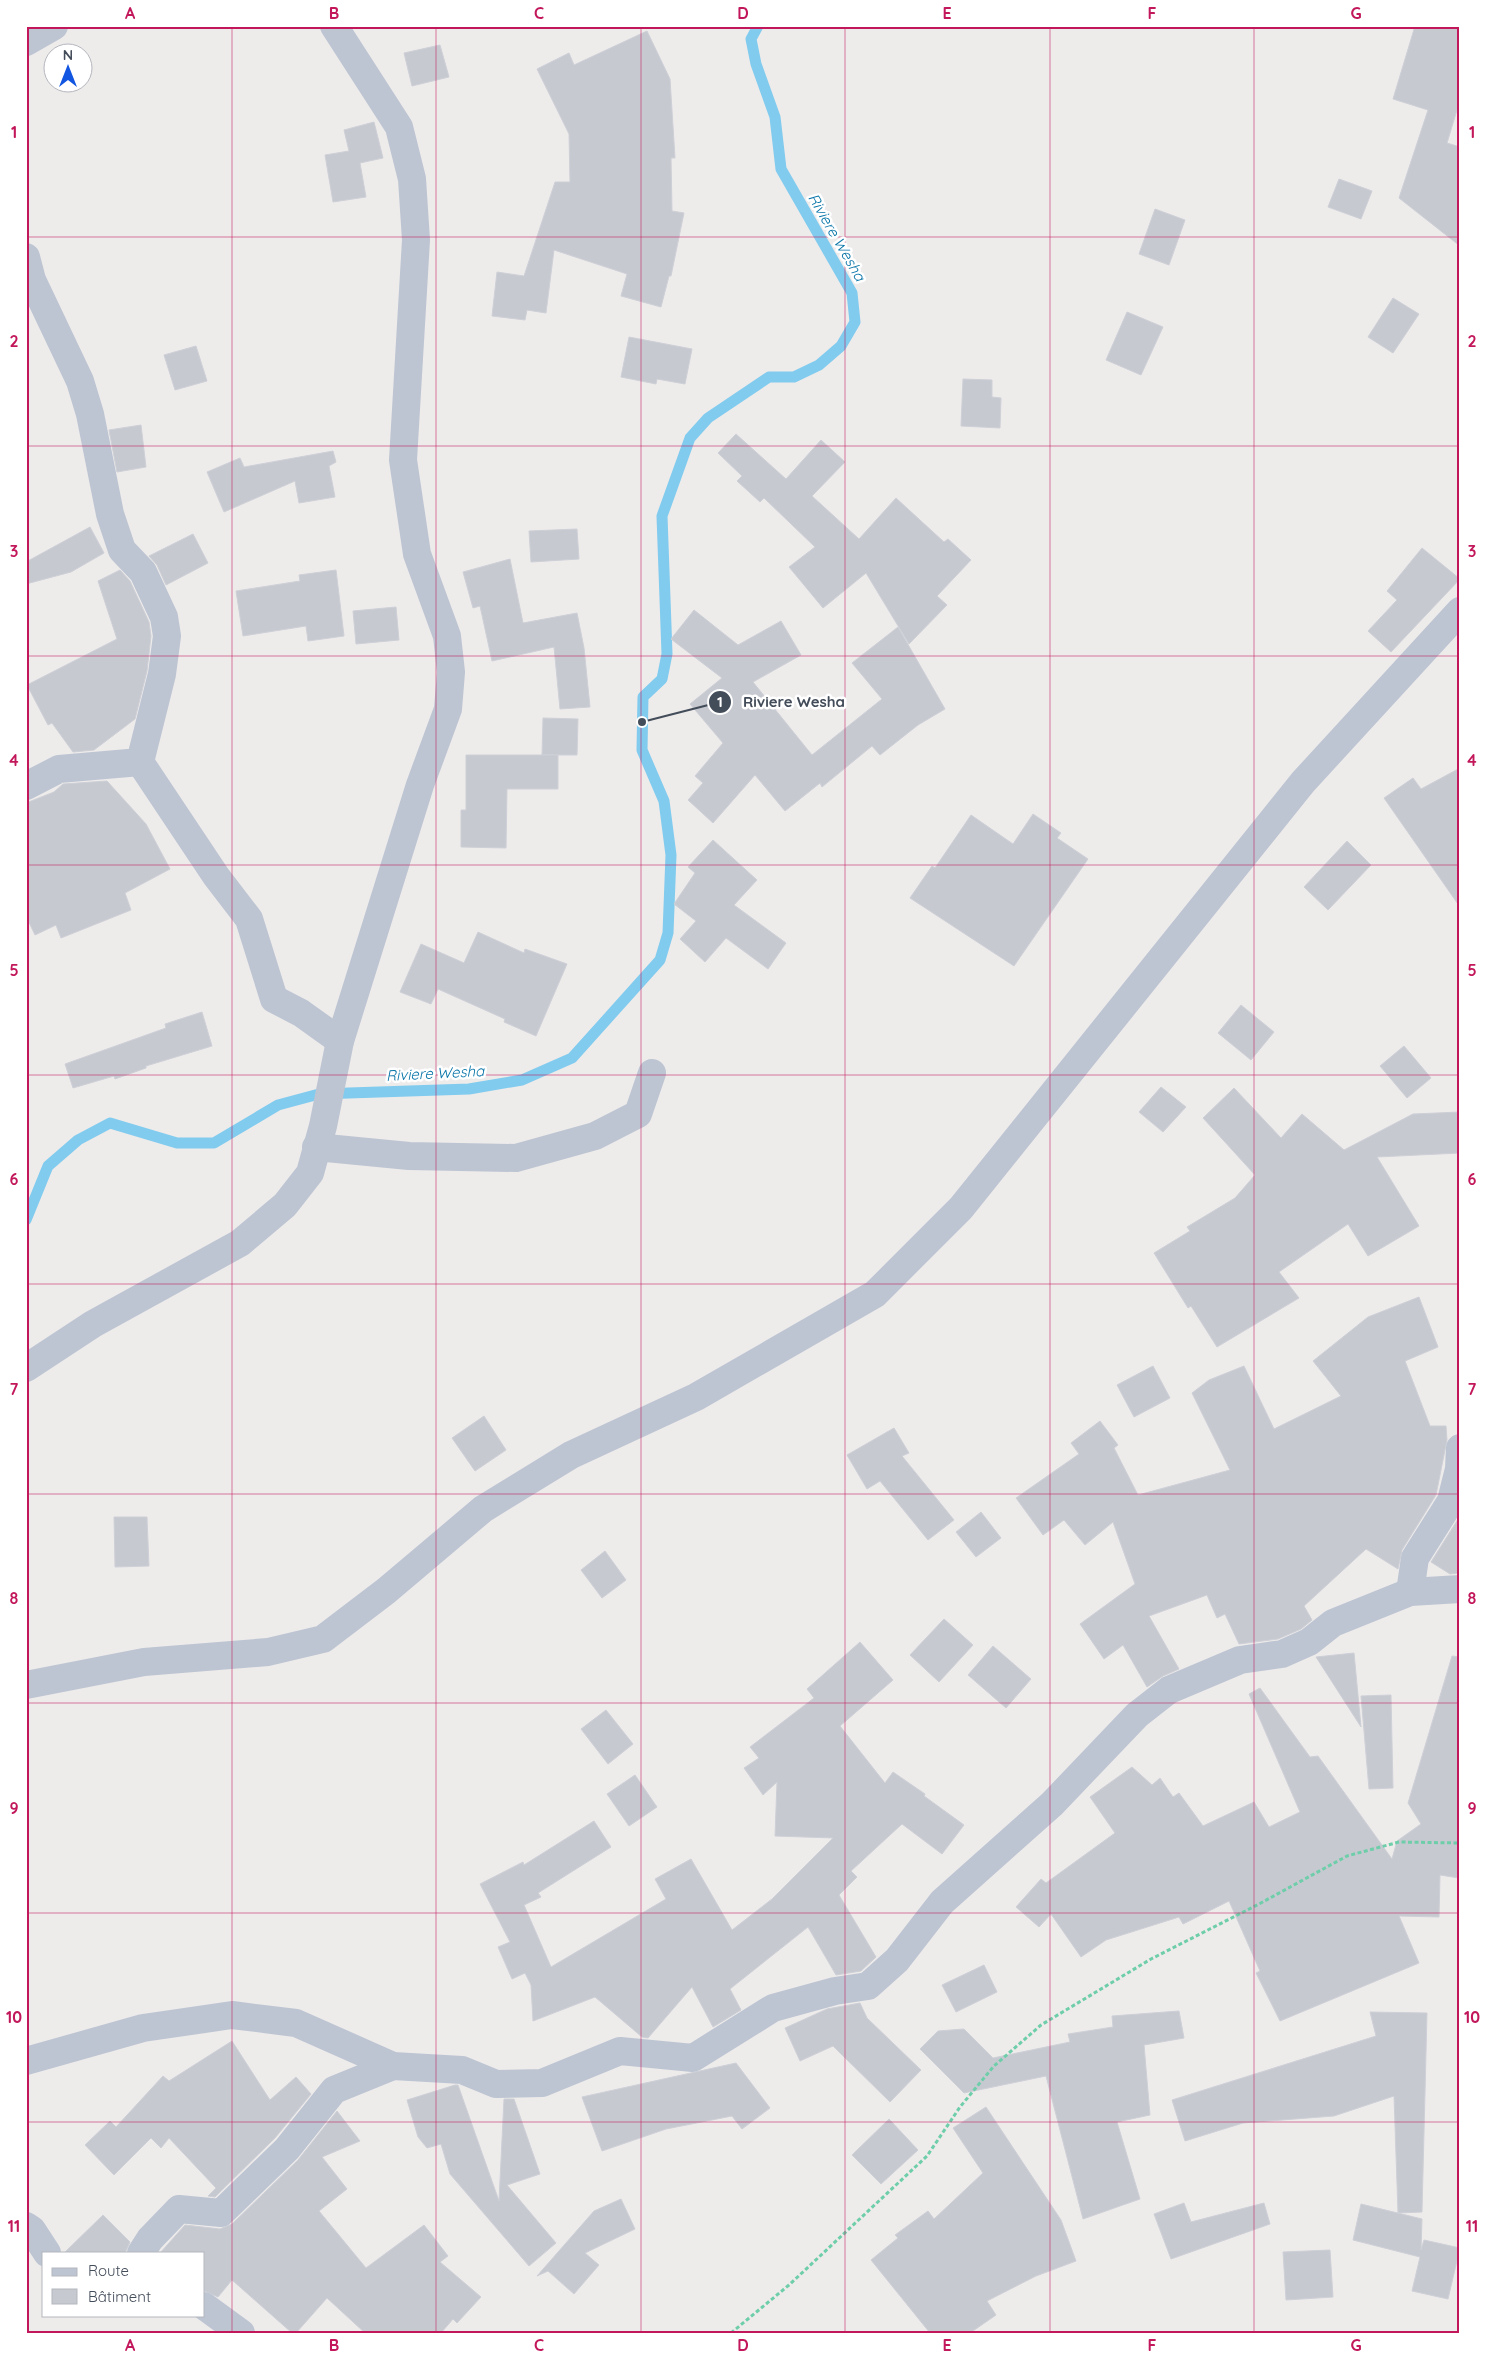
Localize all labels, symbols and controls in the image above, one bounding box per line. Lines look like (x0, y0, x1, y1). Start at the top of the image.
text: A (125, 3, 136, 23)
text: B (329, 3, 339, 23)
text: C (534, 3, 544, 23)
text: D (737, 3, 749, 23)
text: E (942, 3, 952, 23)
text: F (1148, 3, 1157, 23)
text: G (1350, 3, 1362, 23)
north arrow (42, 42, 92, 92)
text: N (63, 46, 73, 64)
text: 1 (11, 122, 17, 142)
text: 1 (1469, 122, 1475, 142)
water label: Riviere Wesha (804, 190, 870, 285)
text: 2 (9, 331, 19, 351)
text: 2 (1467, 331, 1477, 351)
text: 3 (10, 541, 18, 561)
text: 3 (1468, 541, 1476, 561)
callout: Riviere Wesha (708, 687, 855, 717)
text: 1 (717, 692, 723, 711)
text: Riviere Wesha (743, 692, 845, 711)
text: 4 (9, 750, 19, 770)
text: 4 (1467, 750, 1477, 770)
text: 5 (9, 960, 19, 980)
text: 5 (1467, 960, 1477, 980)
water label: Riviere Wesha (385, 1061, 485, 1085)
text: 6 (10, 1169, 19, 1189)
text: 6 (1468, 1169, 1477, 1189)
text: 7 (10, 1379, 19, 1399)
text: 7 (1468, 1379, 1477, 1399)
text: 8 (10, 1588, 19, 1608)
text: 8 (1468, 1588, 1477, 1608)
text: 9 (9, 1798, 19, 1818)
text: 9 (1467, 1798, 1477, 1818)
text: 10 (6, 2007, 22, 2027)
text: 10 (1464, 2007, 1480, 2027)
text: 11 (8, 2216, 20, 2236)
text: 11 (1466, 2216, 1478, 2236)
legend (42, 2252, 205, 2316)
text: Route (88, 2261, 129, 2280)
text: Bâtiment (88, 2287, 151, 2306)
text: A (125, 2335, 136, 2355)
text: B (329, 2335, 339, 2355)
text: C (534, 2335, 544, 2355)
text: D (737, 2335, 749, 2355)
text: E (942, 2335, 952, 2355)
text: F (1148, 2335, 1157, 2355)
text: G (1350, 2335, 1362, 2355)

